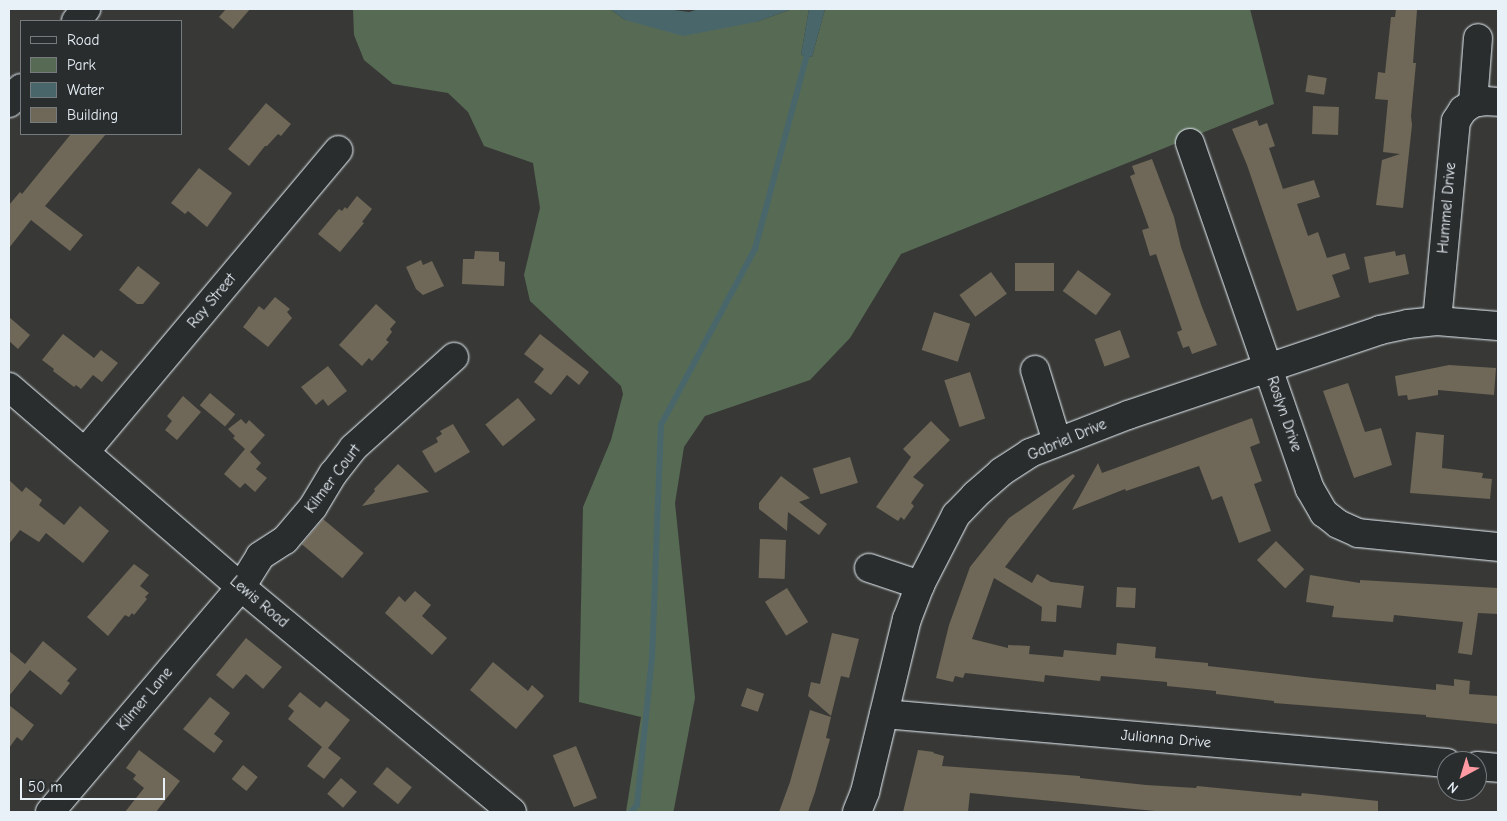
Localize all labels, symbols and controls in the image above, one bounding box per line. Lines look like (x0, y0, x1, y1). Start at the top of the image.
legend (20, 20, 182, 135)
text: Road (67, 31, 99, 49)
text: Park (67, 56, 96, 74)
text: Water (67, 81, 104, 99)
text: Building (67, 106, 118, 124)
street label: Hummel Drive (1434, 162, 1460, 254)
street label: Ray Street (184, 270, 240, 332)
street label: Roslyn Drive (1263, 374, 1305, 454)
street label: Gabriel Drive (1025, 415, 1109, 465)
street label: Kilmer Court (301, 441, 365, 517)
street label: Lewis Road (226, 572, 292, 632)
street label: Kilmer Lane (113, 664, 177, 734)
street label: Julianna Drive (1120, 726, 1212, 752)
north arrow (1437, 751, 1487, 801)
scale bar (22, 768, 168, 800)
text: 50 m (28, 778, 63, 796)
text: N (1444, 778, 1462, 797)

